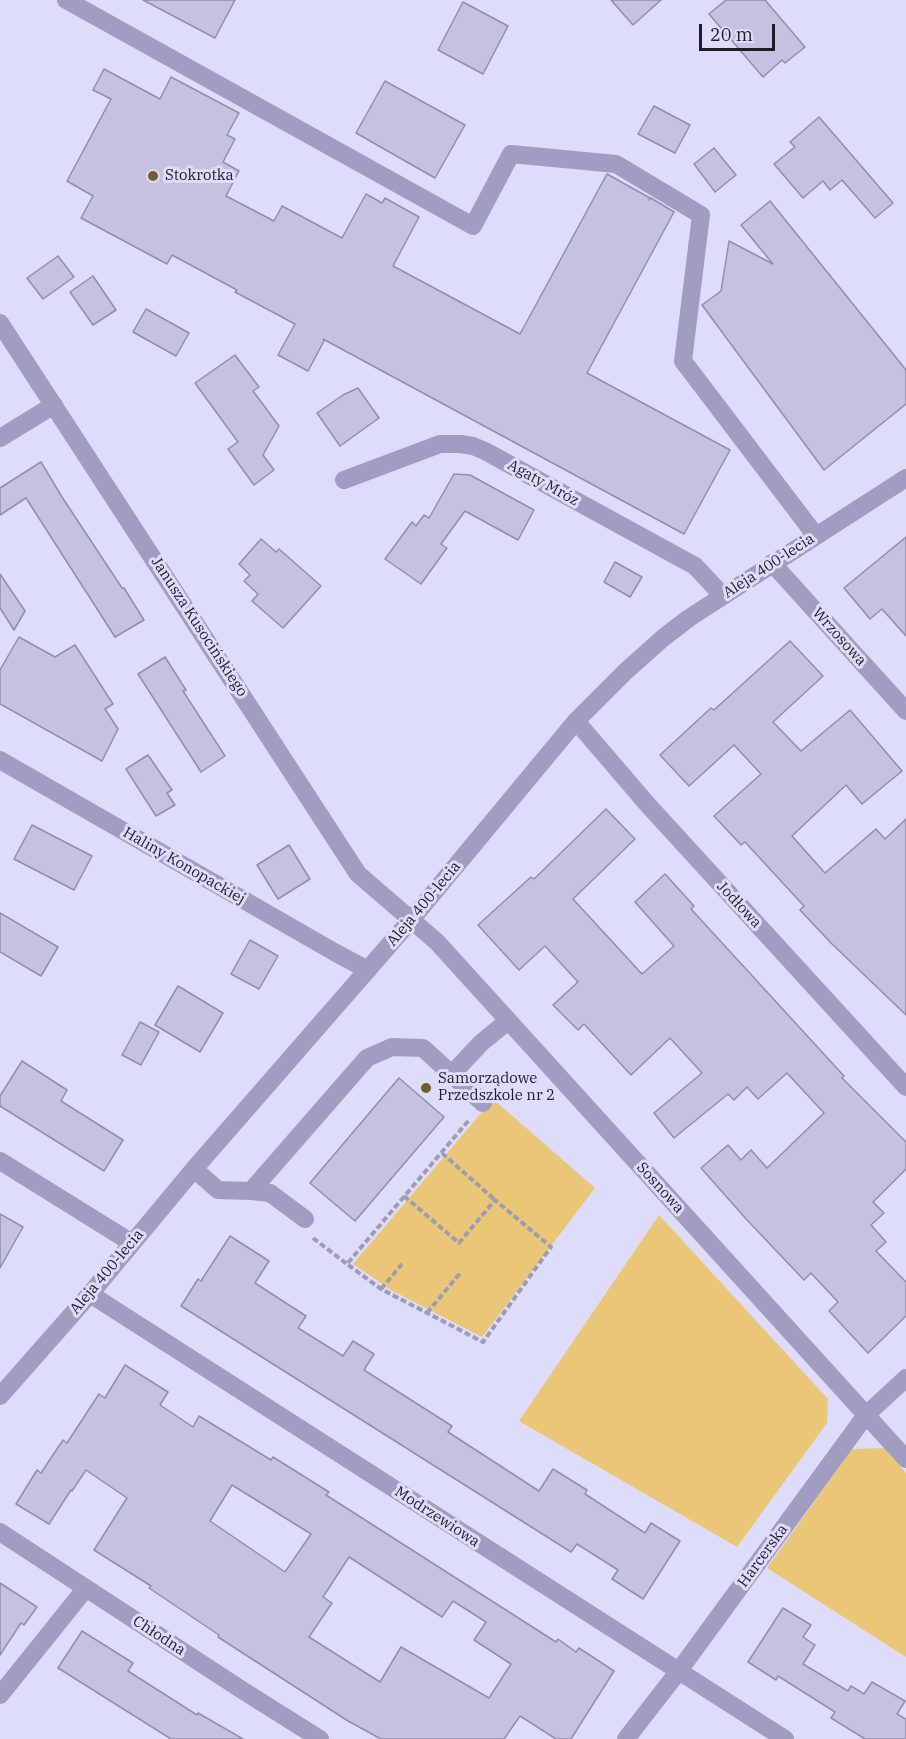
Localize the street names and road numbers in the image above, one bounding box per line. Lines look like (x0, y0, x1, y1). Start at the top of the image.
street label: Agaty Mróz (504, 456, 582, 510)
street label: Aleja 400-lecia (720, 530, 818, 602)
street label: Janusza Kusocińskiego (147, 554, 251, 700)
street label: Wrzosowa (808, 604, 870, 670)
street label: Haliny Konopackiej (120, 824, 248, 908)
street label: Aleja 400-lecia (383, 858, 465, 950)
street label: Jodłowa (713, 878, 765, 932)
street label: Sosnowa (632, 1159, 688, 1217)
street label: Aleja 400-lecia (66, 1226, 148, 1318)
street label: Modrzewiowa (391, 1483, 483, 1551)
street label: Harcerska (734, 1521, 792, 1591)
street label: Chłodna (129, 1612, 189, 1660)

